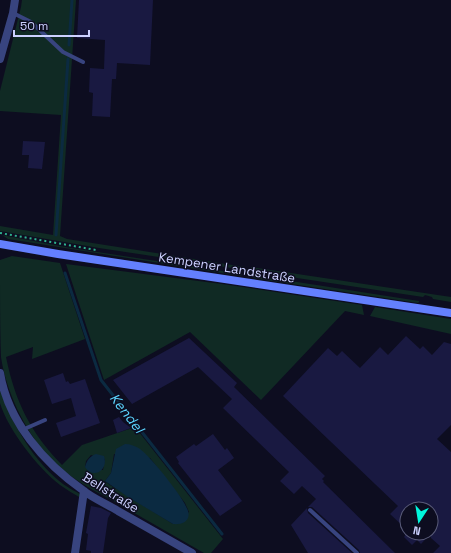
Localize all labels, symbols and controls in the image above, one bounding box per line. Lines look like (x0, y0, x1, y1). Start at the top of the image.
scale bar (14, 12, 89, 38)
text: 50 m (20, 18, 48, 34)
street label: Kempener Landstraße (157, 248, 296, 287)
water label: Kendel (106, 389, 149, 438)
street label: Bellstraße (79, 468, 142, 516)
north arrow (399, 501, 439, 541)
text: N (412, 523, 422, 538)

